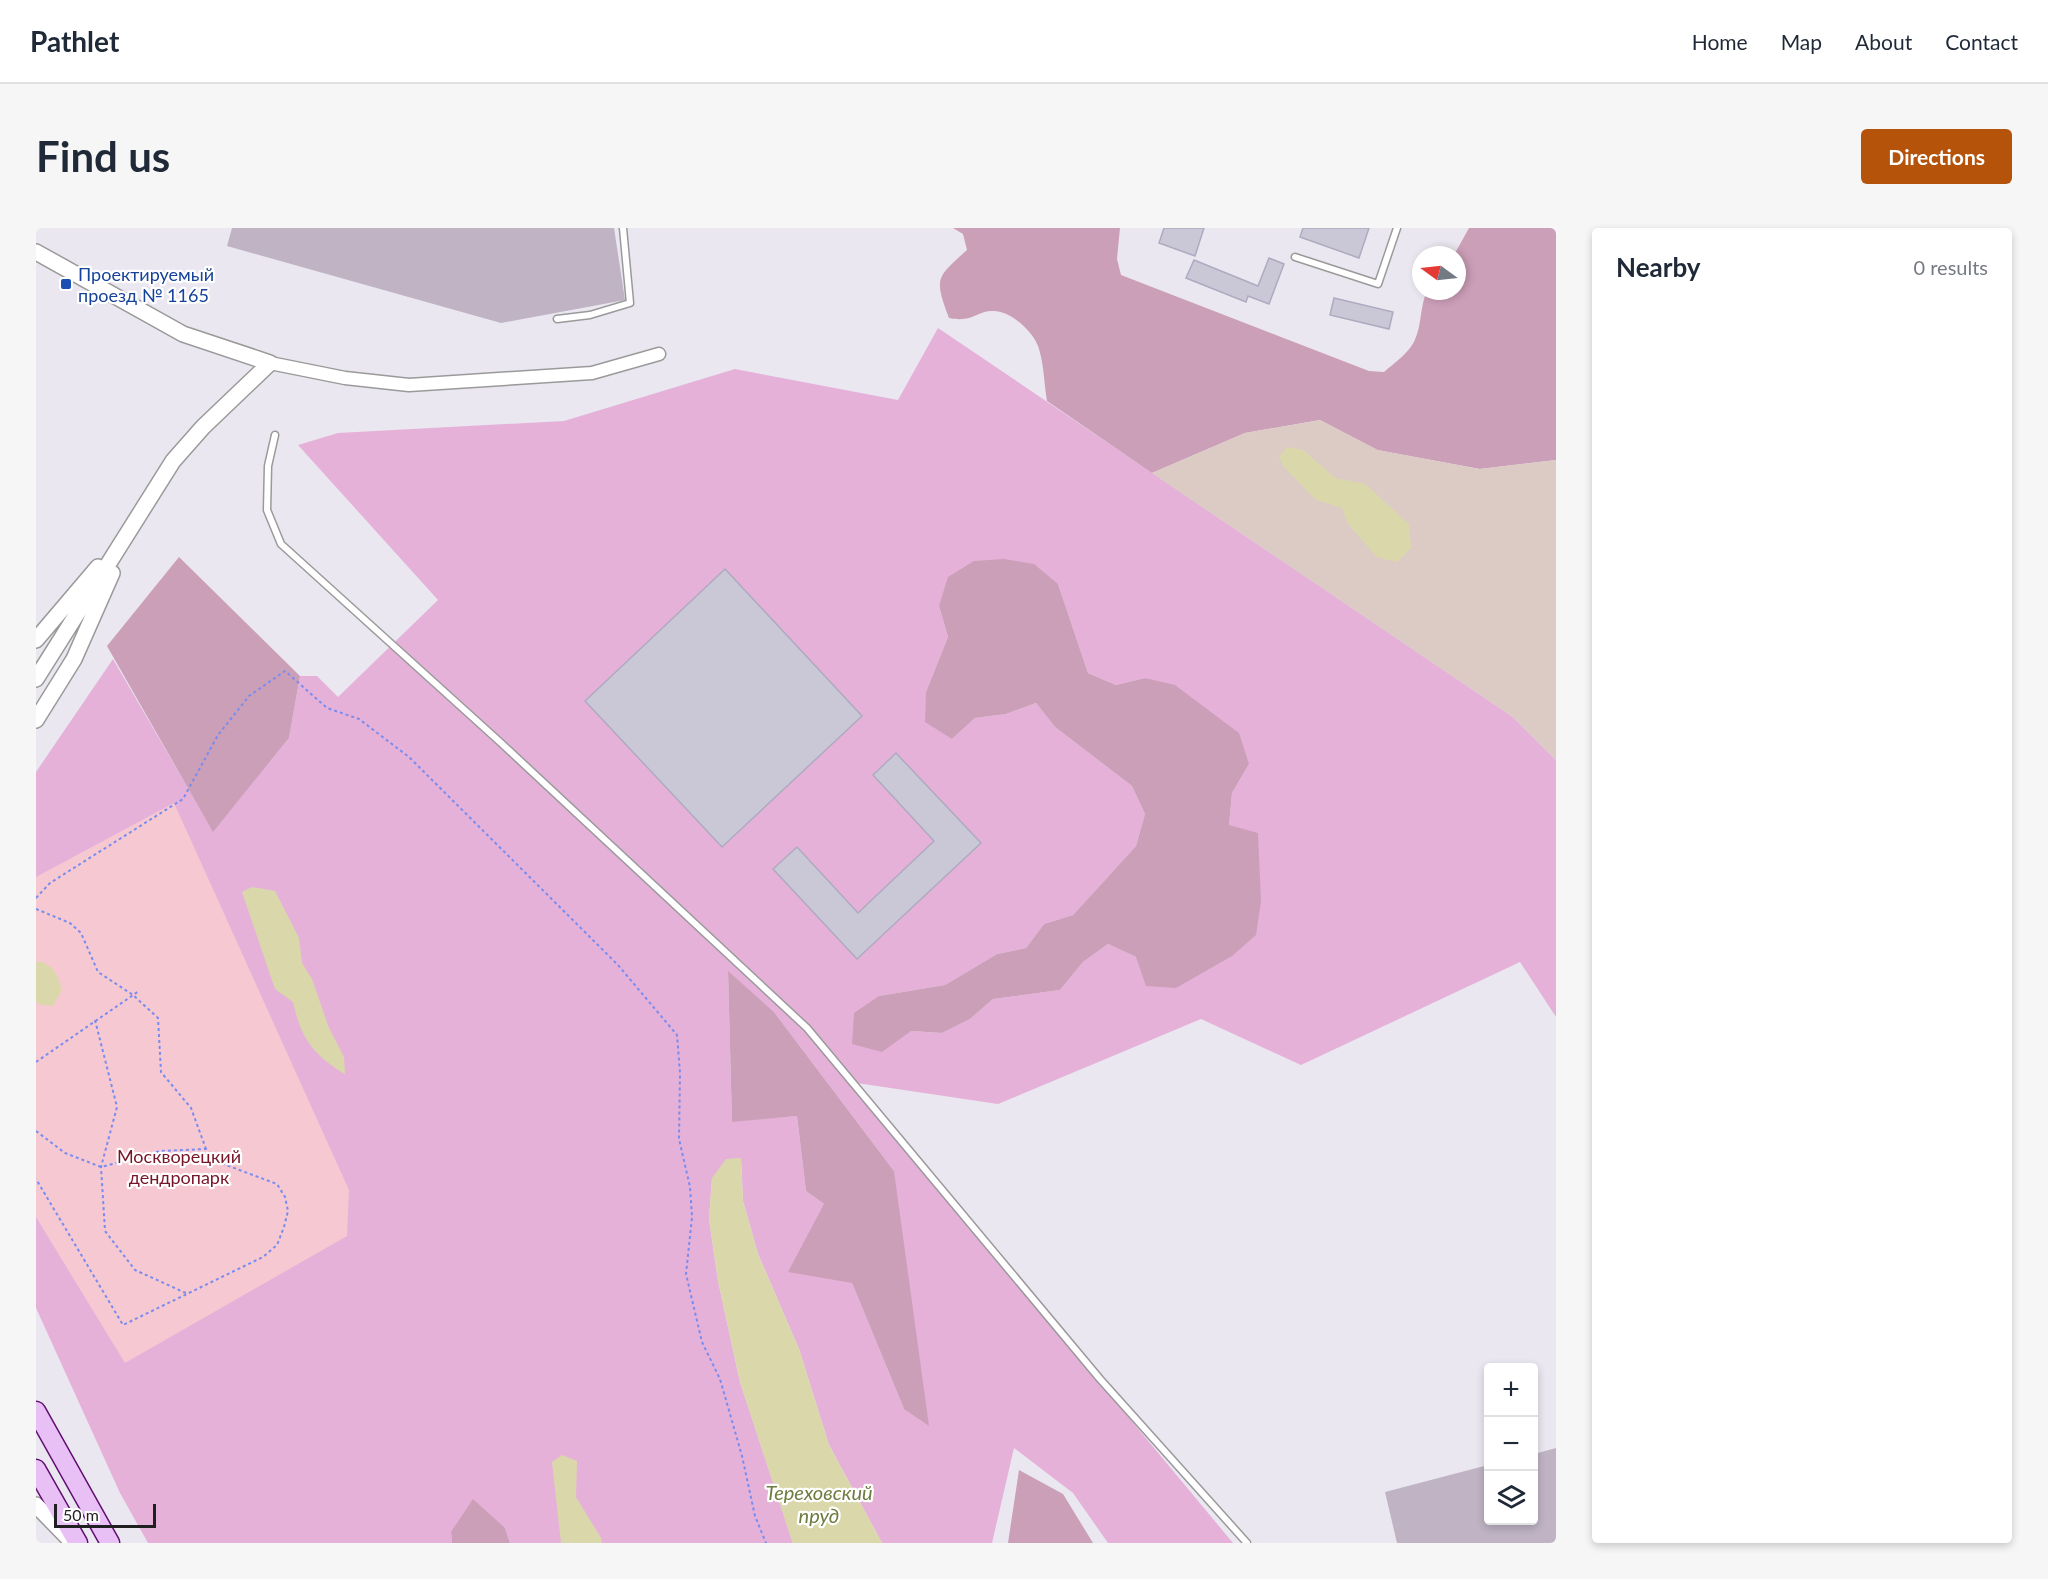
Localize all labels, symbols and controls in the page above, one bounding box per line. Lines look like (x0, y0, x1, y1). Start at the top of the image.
text: Pathlet (30, 24, 119, 58)
text: Home (1692, 29, 1748, 54)
text: Map (1781, 29, 1822, 54)
text: About (1855, 29, 1912, 54)
text: Contact (1945, 29, 2018, 54)
button: Directions (1861, 129, 2012, 184)
text: Find us (36, 131, 170, 181)
north arrow (1412, 246, 1466, 300)
text: Nearby (1616, 251, 1701, 283)
text: 0 results (1913, 255, 1988, 279)
place label: Проектируемый проезд № 1165 (78, 263, 214, 306)
marker: Проектируемый проезд № 1165 (59, 277, 73, 291)
park label: Москворецкий дендропарк (117, 1145, 241, 1188)
map controls (1484, 1363, 1538, 1525)
button: + (1484, 1363, 1538, 1417)
button: − (1484, 1417, 1538, 1471)
button: layers (1484, 1471, 1538, 1525)
water label: Тереховский пруд (765, 1480, 873, 1527)
scale bar (54, 1501, 156, 1528)
text: 50 m (63, 1505, 99, 1524)

